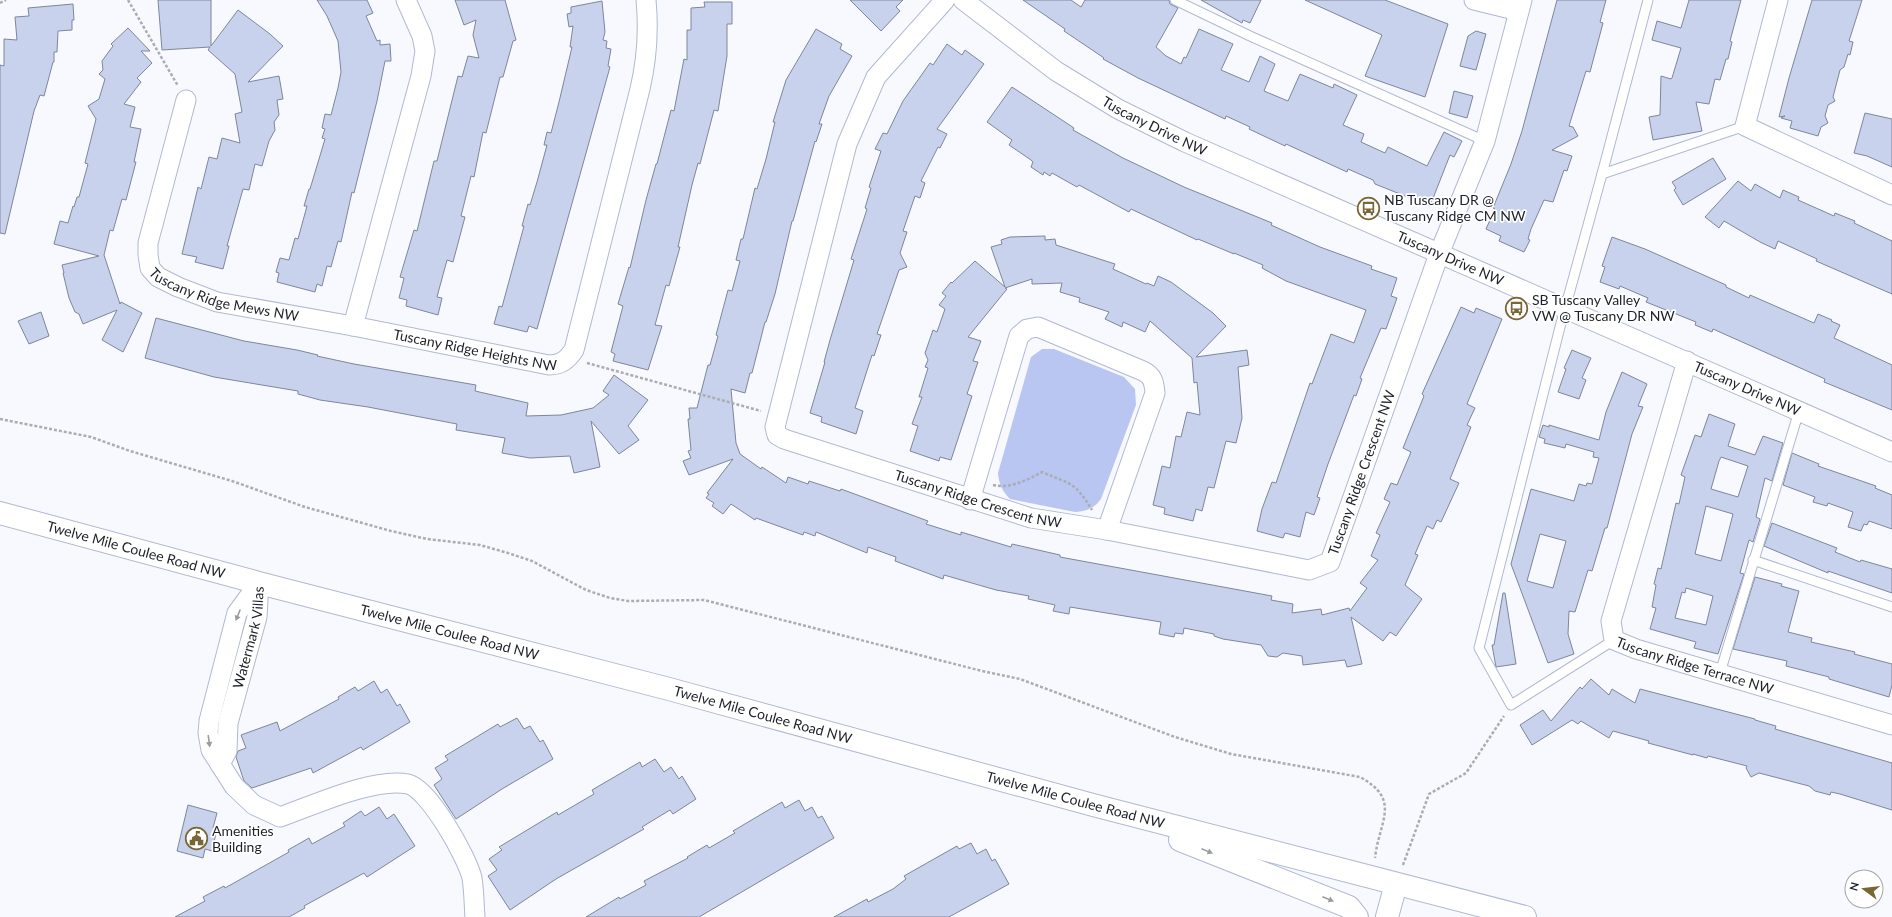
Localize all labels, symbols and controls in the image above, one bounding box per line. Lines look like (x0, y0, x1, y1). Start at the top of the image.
street label: Tuscany Drive NW (1099, 92, 1210, 159)
place label: NB Tuscany DR @ Tuscany Ridge CM NW (1384, 191, 1526, 224)
bus stop icon: NB Tuscany DR @ Tuscany Ridge CM NW (1356, 195, 1382, 221)
street label: Tuscany Drive NW (1394, 227, 1507, 289)
street label: Tuscany Ridge Mews NW (146, 264, 301, 324)
place label: SB Tuscany Valley VW @ Tuscany DR NW (1532, 291, 1675, 324)
bus stop icon: SB Tuscany Valley VW @ Tuscany DR NW (1503, 295, 1529, 321)
street label: Tuscany Ridge Heights NW (392, 325, 558, 373)
street label: Tuscany Drive NW (1691, 357, 1804, 419)
street label: Tuscany Ridge Crescent NW (1324, 387, 1398, 557)
street label: Tuscany Ridge Crescent NW (892, 466, 1063, 531)
street label: Twelve Mile Coulee Road NW (45, 517, 228, 582)
street label: Watermark Villas (229, 586, 267, 690)
street label: Twelve Mile Coulee Road NW (358, 601, 541, 663)
one-way arrow (234, 610, 240, 622)
street label: Tuscany Ridge Terrace NW (1614, 633, 1776, 698)
street label: Twelve Mile Coulee Road NW (672, 682, 854, 747)
one-way arrow (206, 735, 212, 747)
street label: Twelve Mile Coulee Road NW (984, 767, 1167, 831)
place label: Amenities Building (212, 822, 274, 855)
public building icon: Amenities Building (184, 826, 210, 852)
one-way arrow (1202, 848, 1214, 854)
north arrow (1844, 869, 1884, 909)
text: N (1846, 881, 1861, 892)
one-way arrow (1323, 896, 1335, 902)

